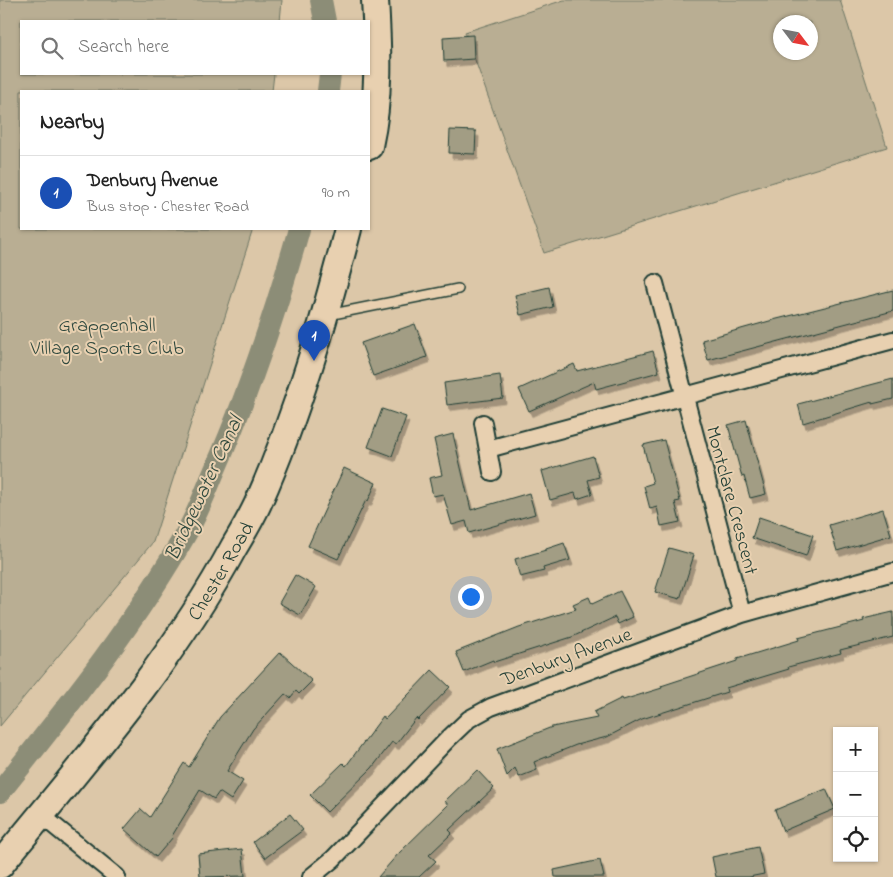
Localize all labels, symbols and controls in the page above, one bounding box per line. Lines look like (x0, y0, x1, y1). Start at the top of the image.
north arrow (773, 15, 818, 60)
search box (20, 20, 370, 75)
icon: search (38, 34, 66, 62)
text: Search here (78, 34, 169, 61)
text: Nearby (40, 108, 104, 138)
text: Denbury Avenue (87, 168, 218, 195)
text: 1 (53, 181, 59, 205)
text: 90 m (322, 181, 350, 205)
text: Bus stop · Chester Road (87, 195, 249, 219)
park label: Grappenhall Village Sports Club (30, 312, 184, 365)
pin: 1 (298, 320, 330, 361)
water label: Bridgewater Canal (158, 409, 253, 567)
street label: Montclare Crescent (697, 423, 764, 579)
street label: Chester Road (182, 517, 263, 627)
your location (458, 584, 484, 610)
street label: Denbury Avenue (496, 621, 636, 696)
map controls (833, 727, 878, 862)
button: + (833, 727, 878, 772)
button: − (833, 772, 878, 817)
button: locate (833, 817, 878, 862)

